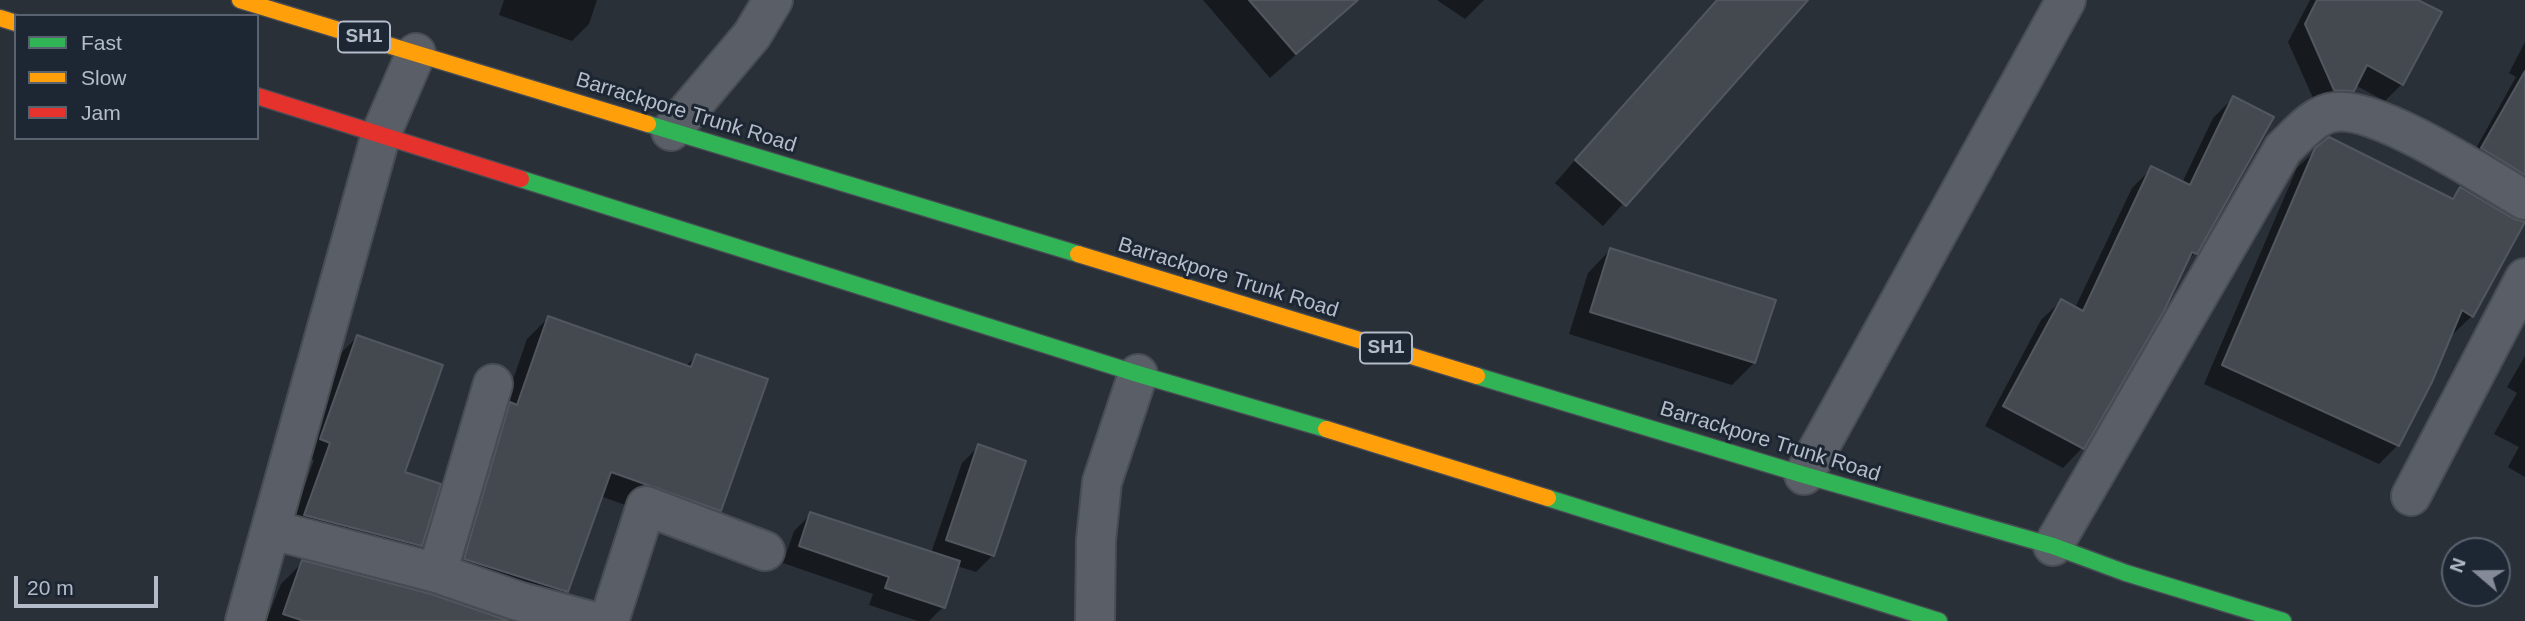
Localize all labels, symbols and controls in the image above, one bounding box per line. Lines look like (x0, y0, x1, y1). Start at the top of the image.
legend (14, 14, 259, 140)
road number: SH1 (338, 22, 390, 52)
text: Fast (81, 31, 122, 54)
text: Slow (81, 66, 127, 89)
street label: Barrackpore Trunk Road (573, 67, 799, 159)
text: Jam (81, 101, 121, 124)
street label: Barrackpore Trunk Road (1115, 232, 1341, 324)
road number: SH1 (1360, 332, 1412, 364)
street label: Barrackpore Trunk Road (1657, 396, 1883, 488)
north arrow (2441, 537, 2511, 607)
text: N (2445, 555, 2470, 575)
scale bar (18, 562, 161, 606)
text: 20 m (27, 576, 74, 599)

